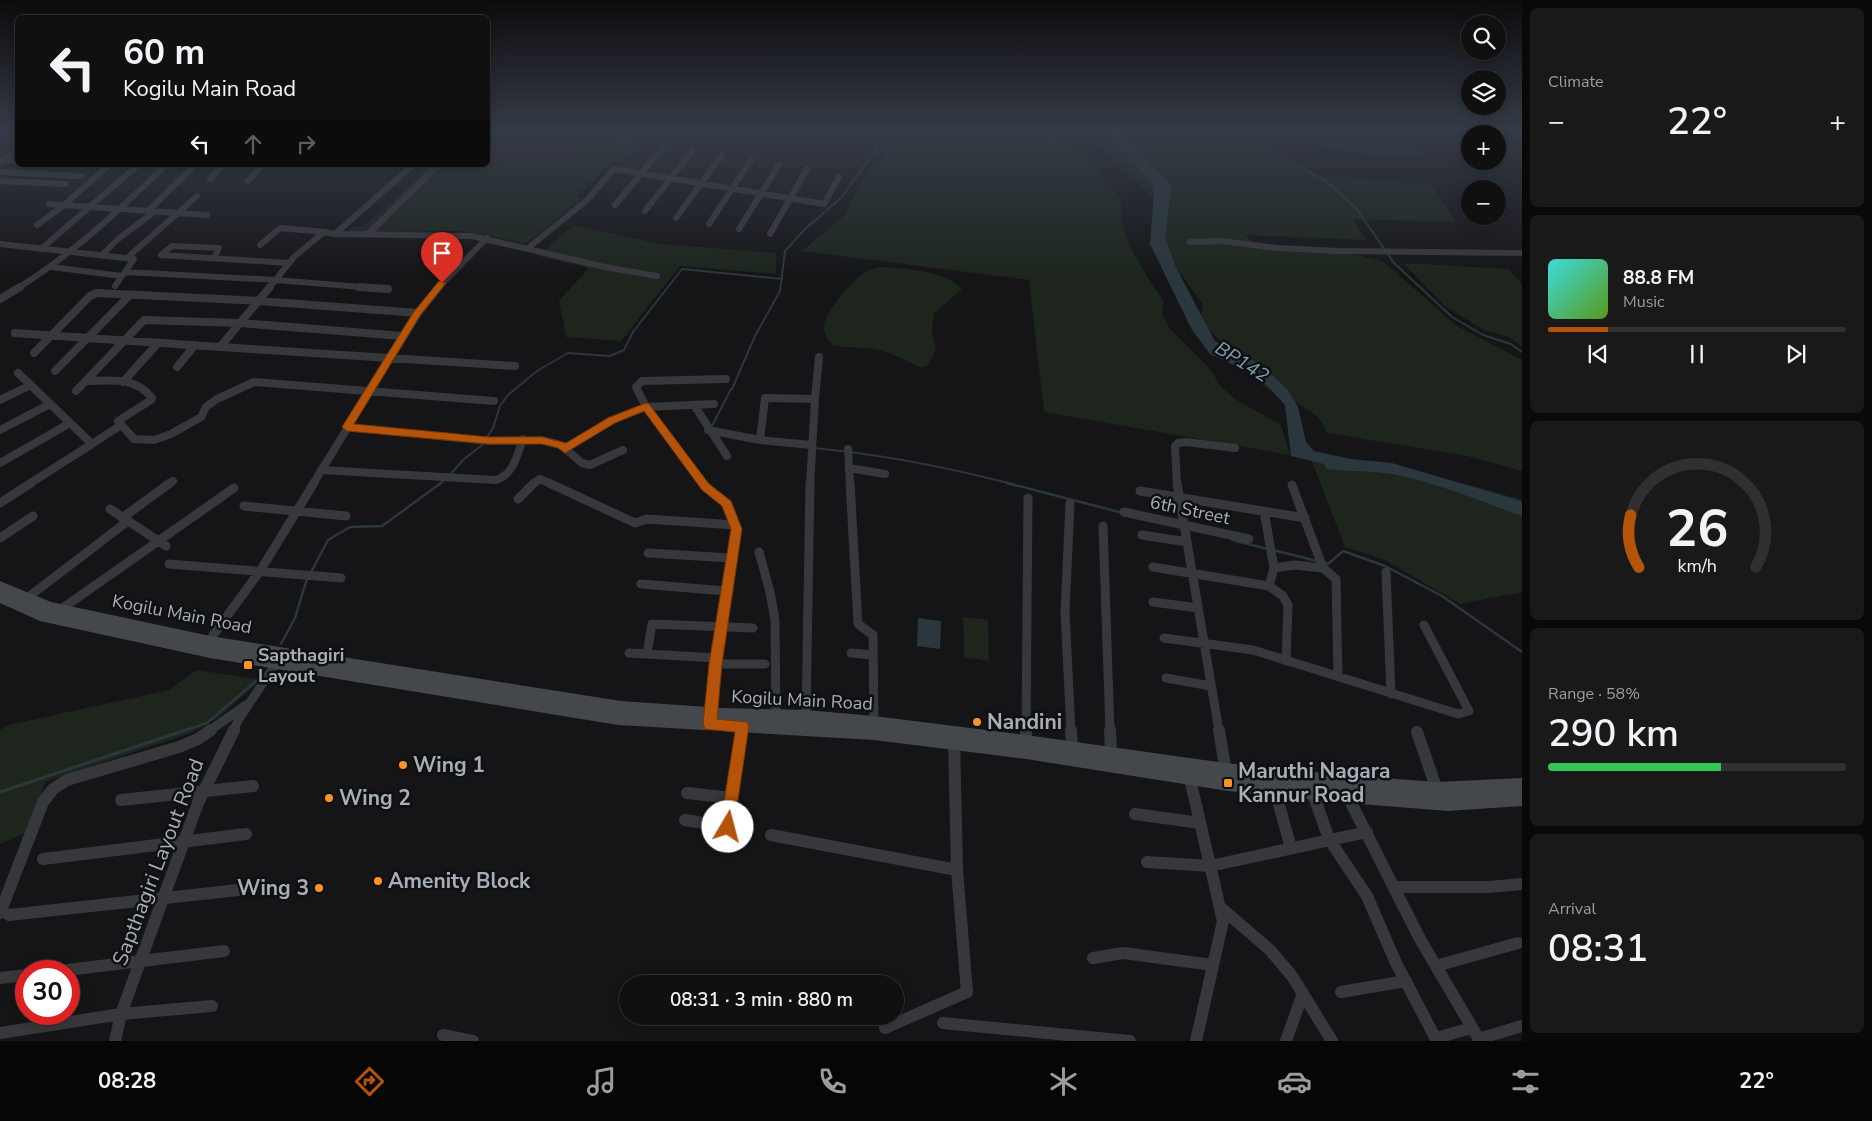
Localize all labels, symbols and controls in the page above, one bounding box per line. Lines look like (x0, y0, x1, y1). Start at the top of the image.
map controls (1461, 15, 1506, 225)
button: search (1461, 15, 1506, 60)
text: 60 m (123, 29, 205, 76)
icon: left (40, 35, 105, 100)
button: layers (1461, 70, 1506, 115)
text: Climate (1548, 71, 1603, 93)
text: Kogilu Main Road (123, 74, 296, 104)
text: 22° (1667, 96, 1727, 147)
text: − (1548, 103, 1565, 141)
text: + (1829, 103, 1846, 141)
button: + (1461, 125, 1506, 170)
icon: left (186, 130, 214, 158)
icon: ahead (239, 130, 267, 158)
icon: right (292, 130, 320, 158)
button: − (1461, 180, 1506, 225)
pin (421, 232, 463, 283)
icon: arrive (428, 239, 456, 267)
text: 88.8 FM (1623, 265, 1694, 291)
text: Music (1623, 291, 1664, 313)
water label: BP142 (1210, 335, 1274, 389)
icon: previous (1584, 340, 1612, 368)
icon: pause (1683, 340, 1711, 368)
icon: next (1782, 340, 1810, 368)
street label: 6th Street (1148, 490, 1233, 530)
text: 26 (1666, 493, 1728, 564)
text: km/h (1677, 554, 1717, 578)
street label: Kogilu Main Road (110, 589, 254, 639)
place label: Sapthagiri Layout (258, 643, 344, 688)
marker: Sapthagiri Layout (242, 659, 254, 671)
text: Range · 58% (1548, 683, 1640, 705)
street label: Kogilu Main Road (731, 684, 873, 716)
place label: Nandini (987, 708, 1062, 736)
text: 290 km (1548, 708, 1679, 759)
marker: Nandini (971, 716, 983, 728)
place label: Wing 1 (413, 751, 485, 779)
street label: Sapthagiri Layout Road (106, 754, 210, 970)
place label: Maruthi Nagara Kannur Road (1238, 757, 1390, 809)
marker: Wing 1 (397, 759, 409, 771)
marker: Maruthi Nagara Kannur Road (1222, 777, 1234, 789)
place label: Wing 2 (339, 784, 411, 812)
marker: Wing 2 (323, 792, 335, 804)
position arrow (701, 800, 753, 852)
place label: Amenity Block (388, 867, 531, 895)
place label: Wing 3 (237, 874, 309, 902)
marker: Amenity Block (372, 875, 384, 887)
marker: Wing 3 (313, 882, 325, 894)
text: Arrival (1548, 898, 1596, 920)
text: 08:31 (1548, 923, 1648, 974)
speed limit sign: 30 (15, 960, 80, 1025)
text: 08:31 · 3 min · 880 m (670, 987, 853, 1013)
icon: directions (352, 1064, 387, 1099)
icon: music (584, 1064, 619, 1099)
icon: phone (815, 1064, 850, 1099)
icon: climate (1046, 1064, 1081, 1099)
icon: car (1277, 1064, 1312, 1099)
icon: filters (1508, 1064, 1543, 1099)
text: 08:28 (98, 1066, 156, 1096)
text: 22° (1739, 1066, 1774, 1096)

